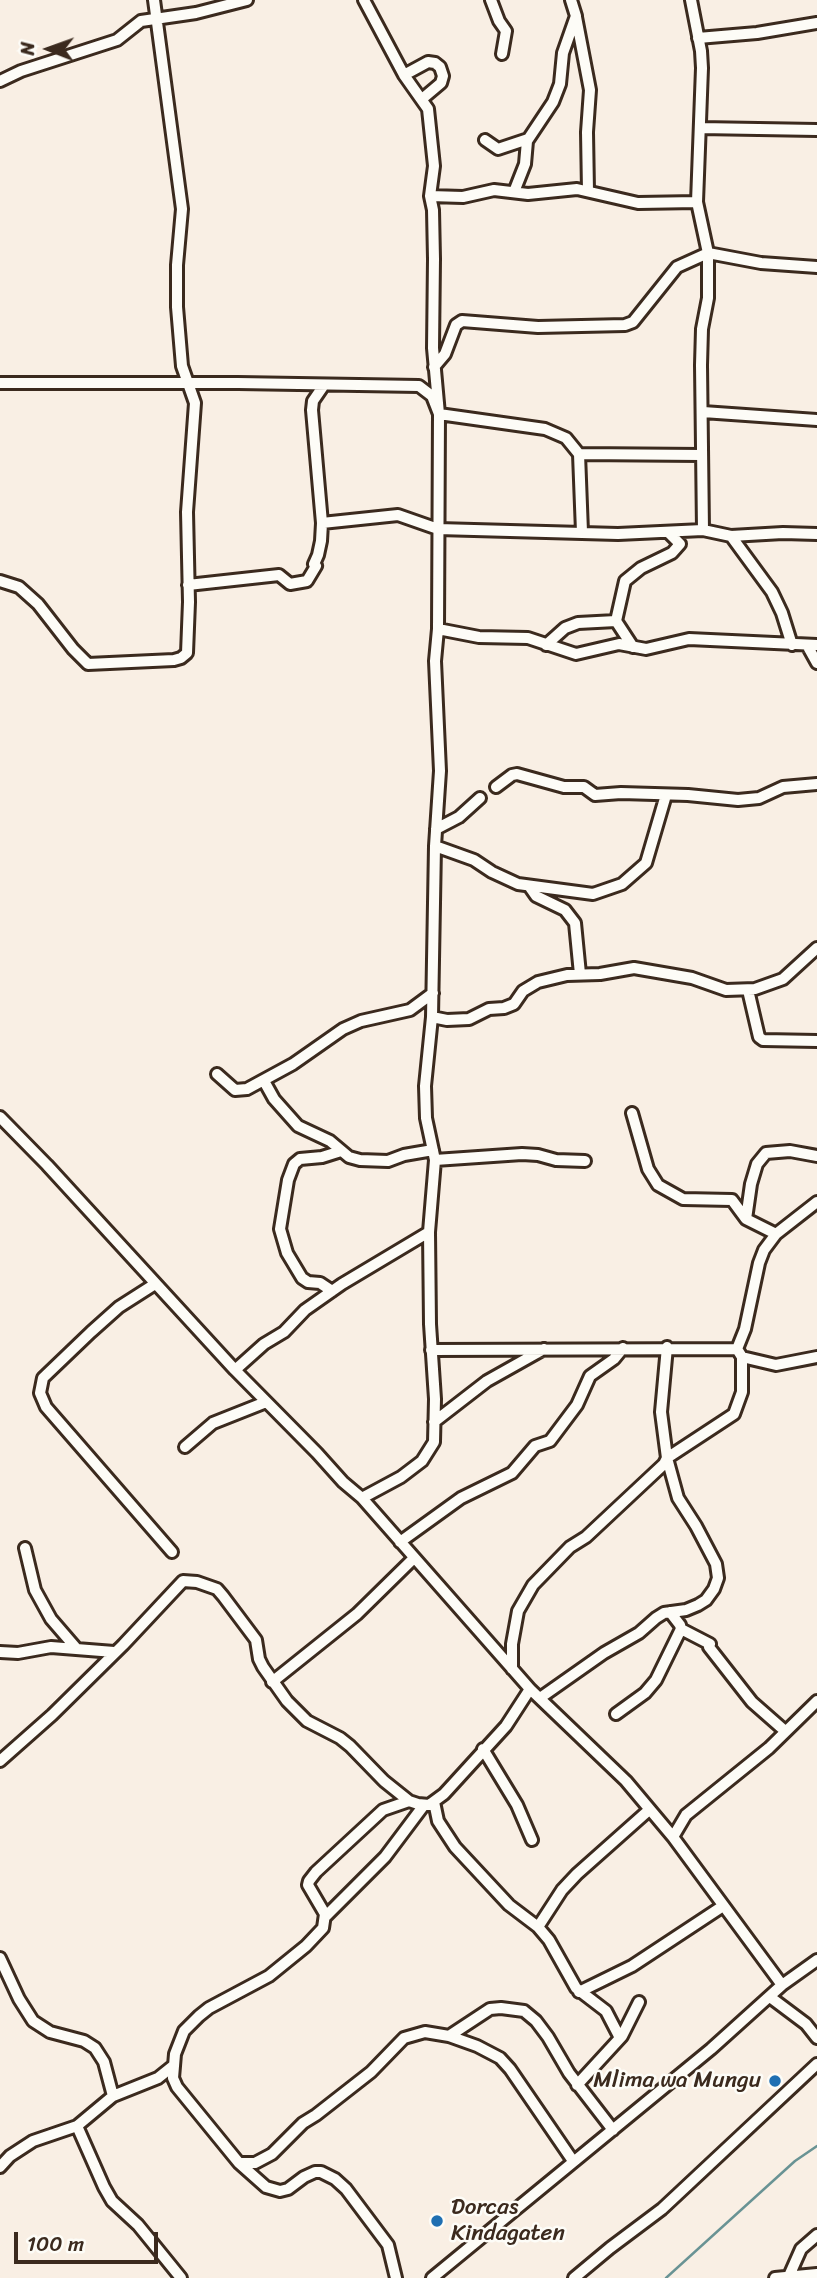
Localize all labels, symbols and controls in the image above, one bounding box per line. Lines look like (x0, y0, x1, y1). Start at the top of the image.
north arrow (14, 14, 84, 84)
text: N (11, 42, 44, 56)
place label: Mlima wa Mungu (593, 2067, 761, 2095)
marker: Mlima wa Mungu (767, 2073, 783, 2089)
place label: Dorcas Kindagaten (451, 2194, 565, 2248)
marker: Dorcas Kindagaten (429, 2213, 445, 2229)
scale bar (18, 2218, 161, 2262)
text: 100 m (27, 2225, 84, 2263)

